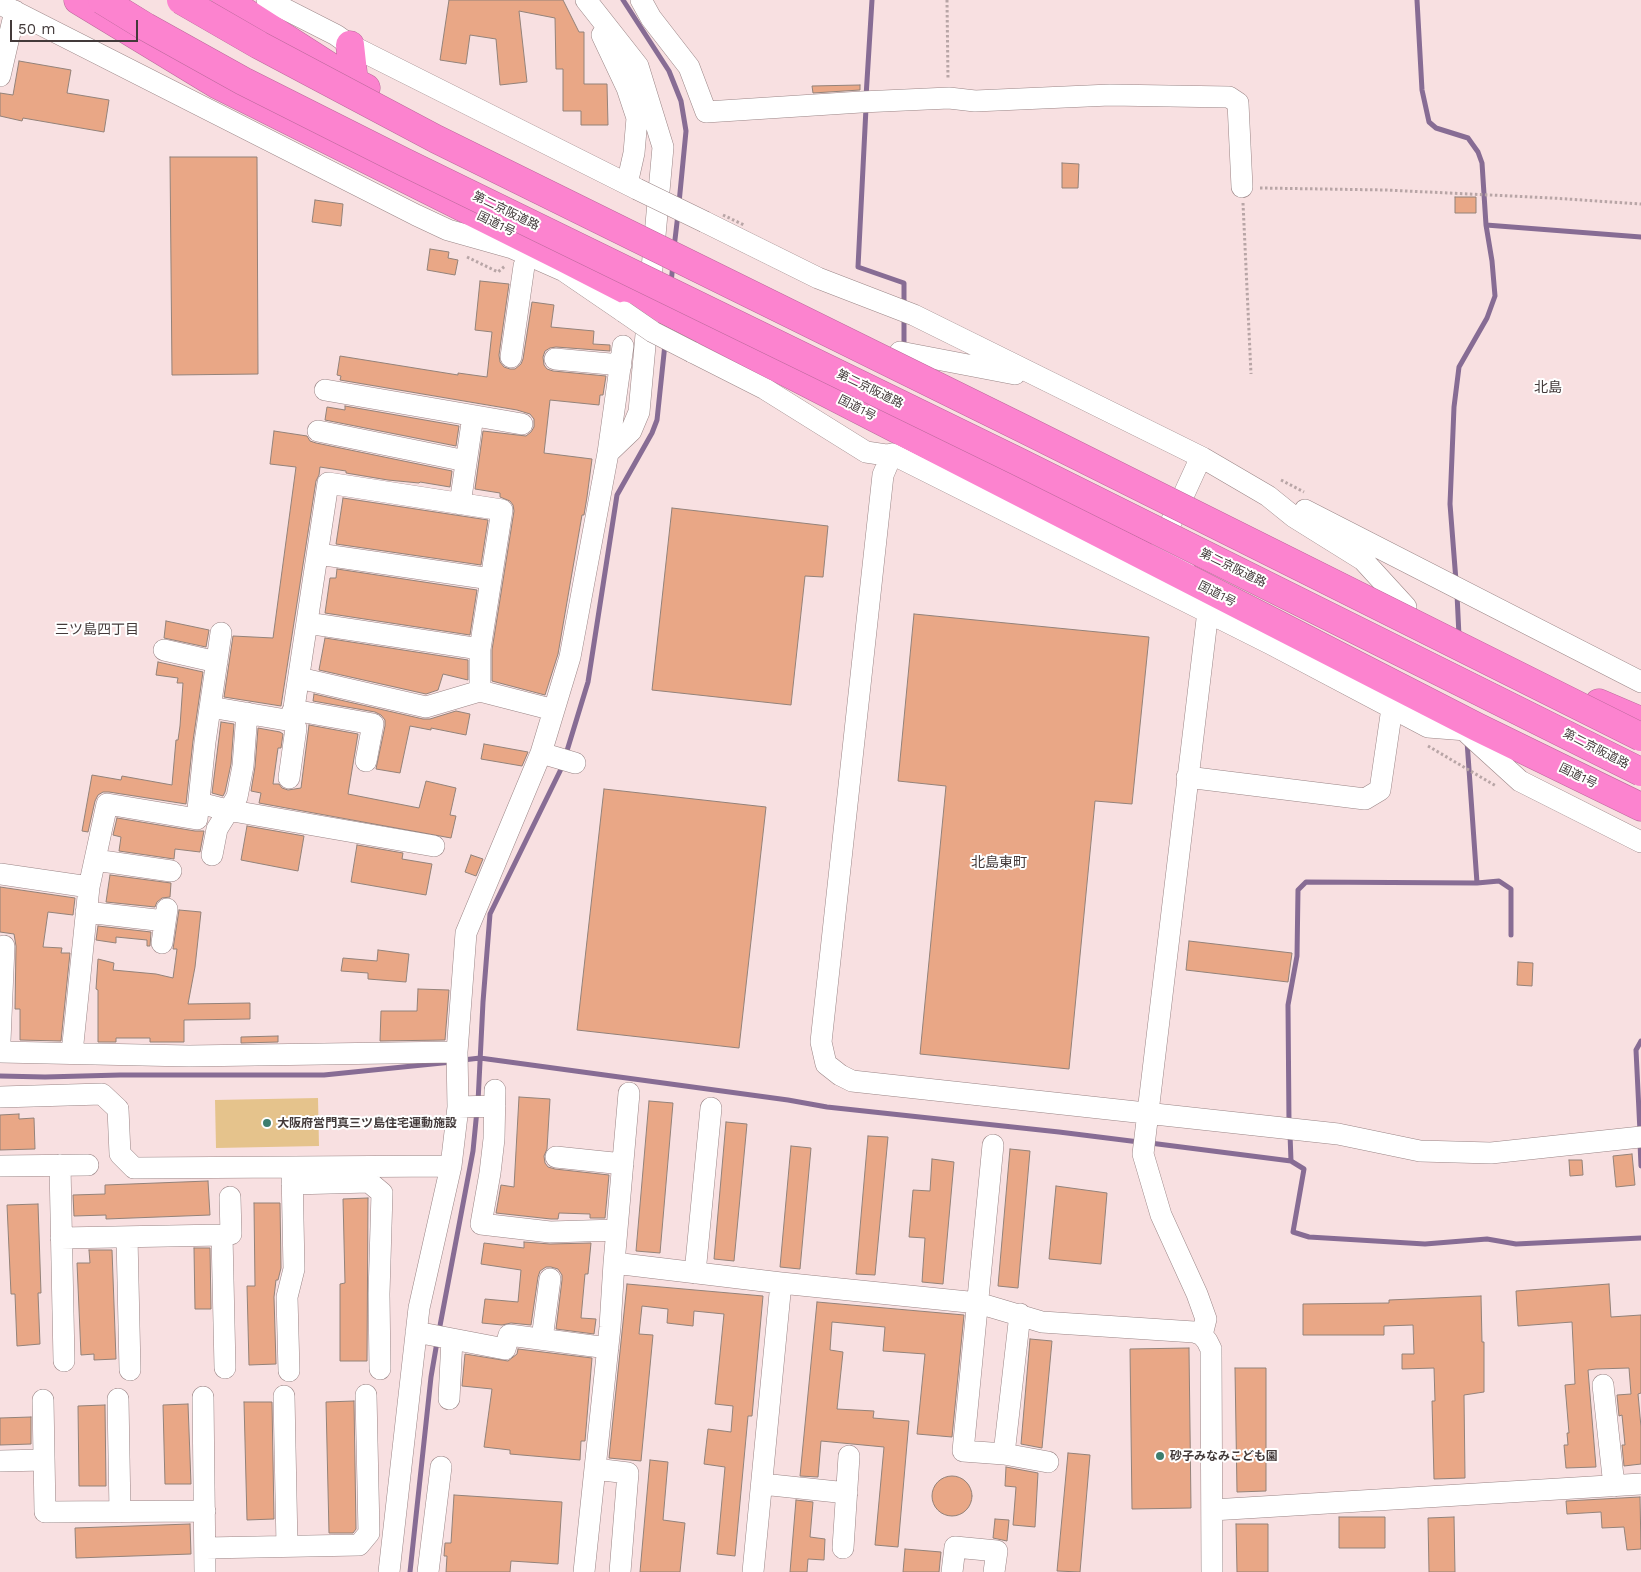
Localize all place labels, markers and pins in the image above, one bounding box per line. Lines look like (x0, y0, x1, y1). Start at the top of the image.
place label: 大阪府営門真三ツ島住宅運動施設 (277, 1116, 457, 1130)
marker: 大阪府営門真三ツ島住宅運動施設 (261, 1117, 273, 1129)
place label: 砂子みなみこども園 (1170, 1449, 1278, 1463)
marker: 砂子みなみこども園 (1154, 1450, 1166, 1462)

